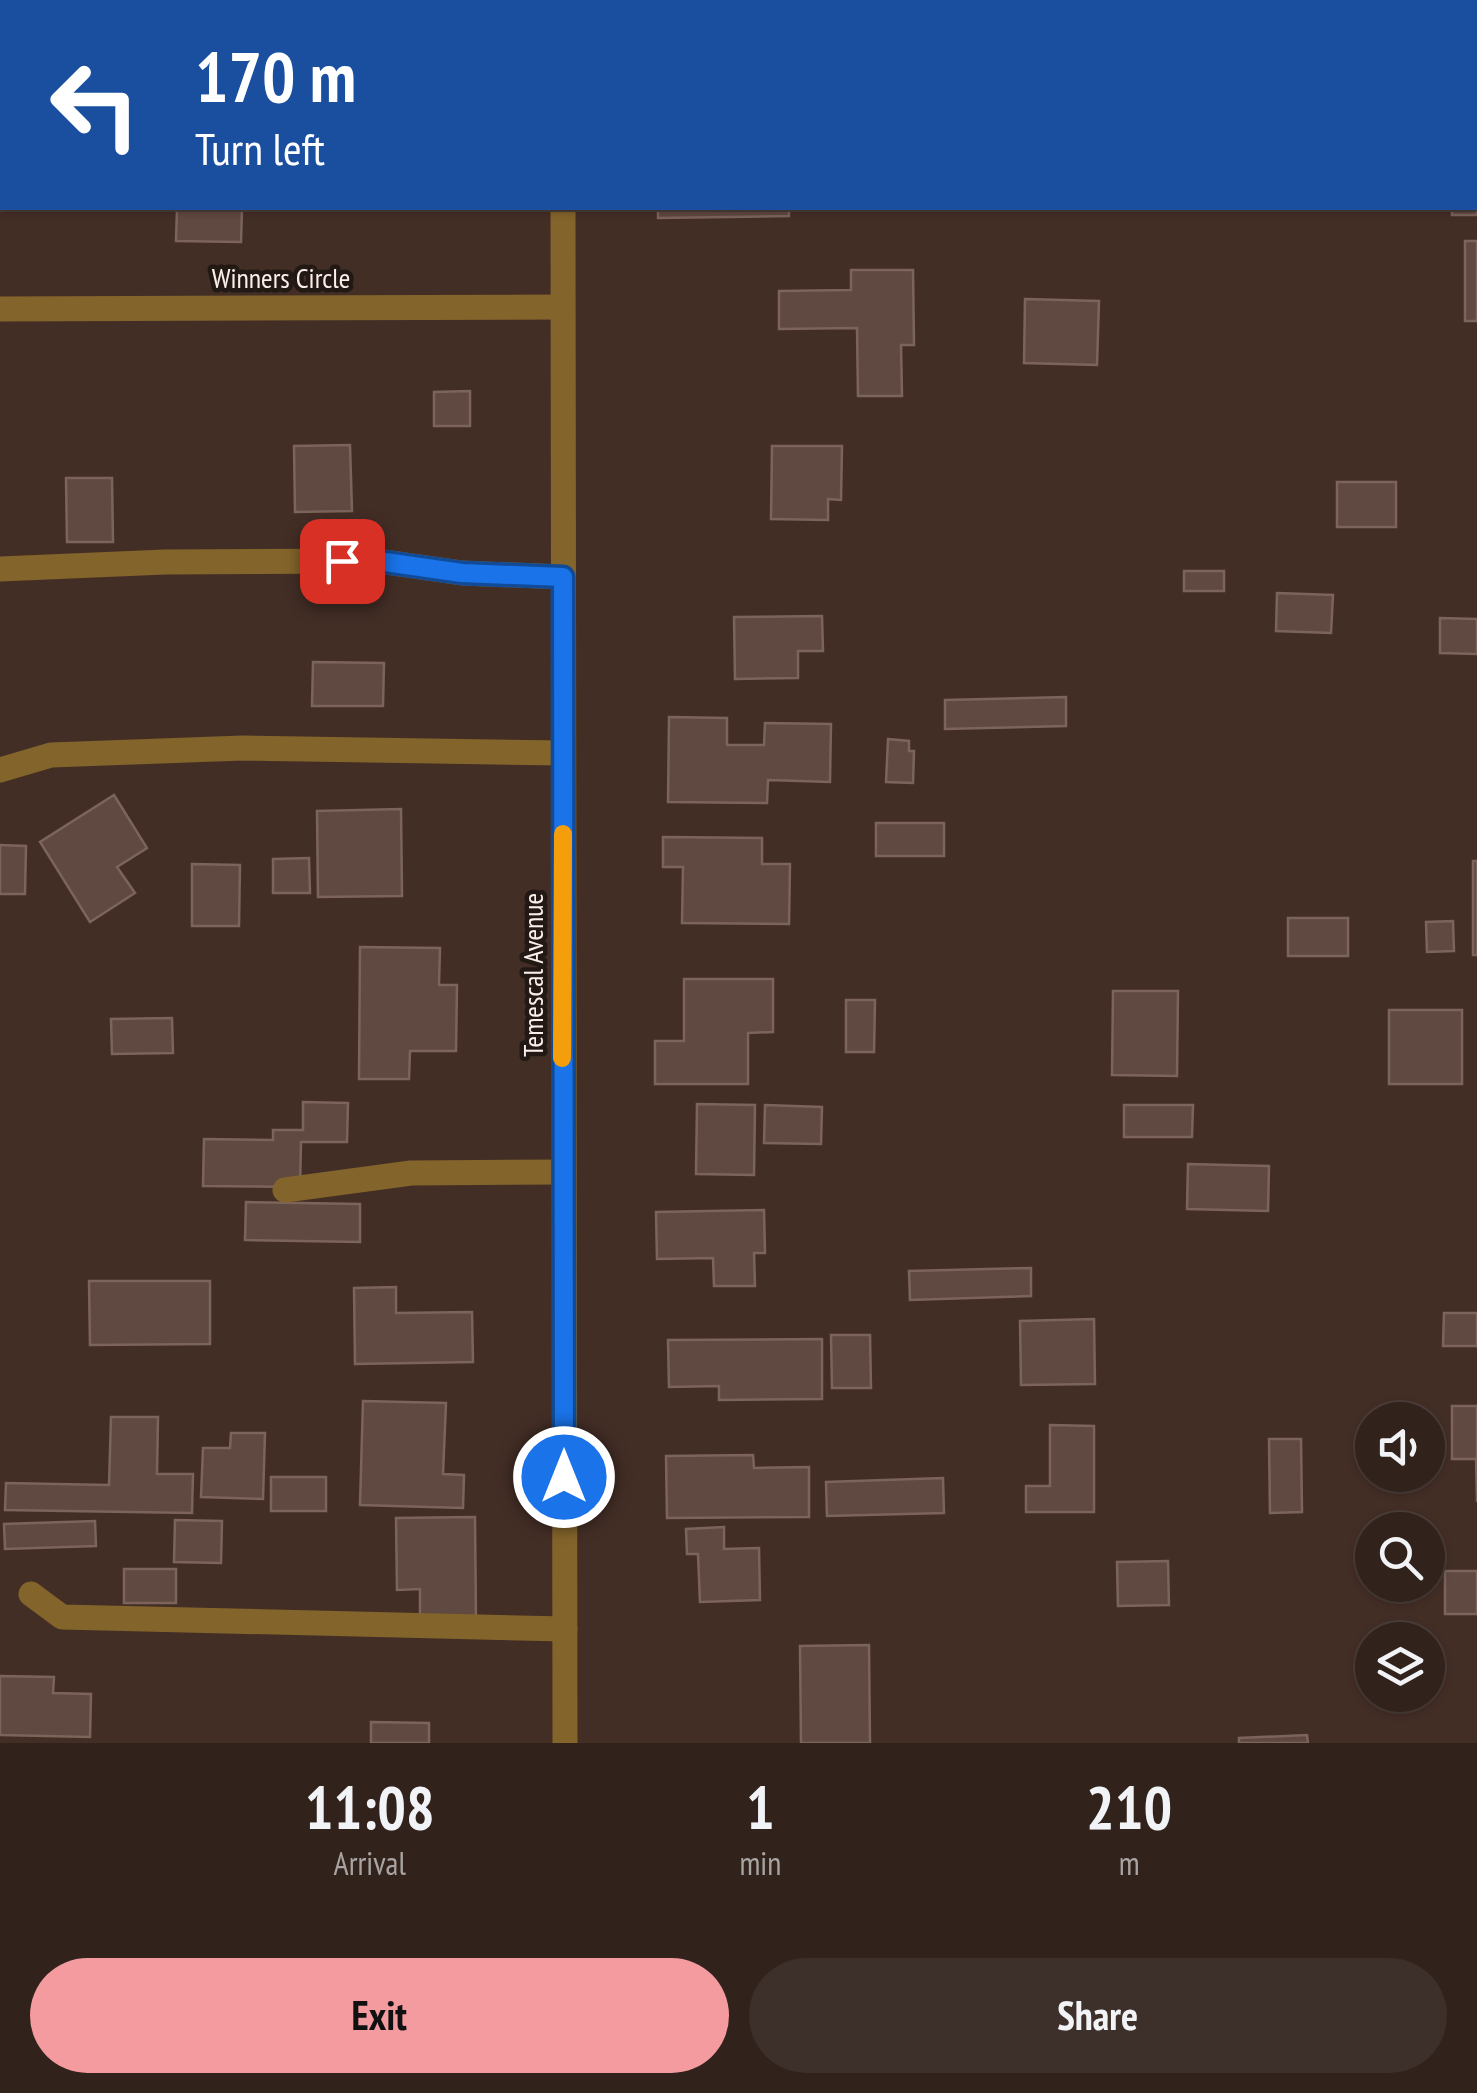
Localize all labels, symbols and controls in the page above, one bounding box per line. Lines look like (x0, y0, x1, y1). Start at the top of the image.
text: 170 m (195, 31, 356, 121)
icon: left (30, 40, 160, 170)
text: Turn left (195, 119, 325, 177)
street label: Winners Circle (212, 259, 350, 296)
pin (300, 519, 385, 604)
icon: arrive (315, 534, 370, 589)
street label: Temescal Avenue (514, 893, 551, 1057)
map controls (1355, 1402, 1445, 1712)
button: sound (1355, 1402, 1445, 1492)
position arrow (512, 1425, 616, 1529)
button: search (1355, 1512, 1445, 1602)
button: layers (1355, 1622, 1445, 1712)
text: 11:08 (305, 1768, 435, 1846)
text: 1 (746, 1768, 775, 1846)
text: 210 (1086, 1768, 1172, 1846)
text: Arrival (334, 1842, 406, 1884)
text: min (739, 1842, 781, 1884)
text: m (1119, 1842, 1140, 1884)
button: Exit (30, 1958, 729, 2073)
button: Share (749, 1958, 1447, 2073)

